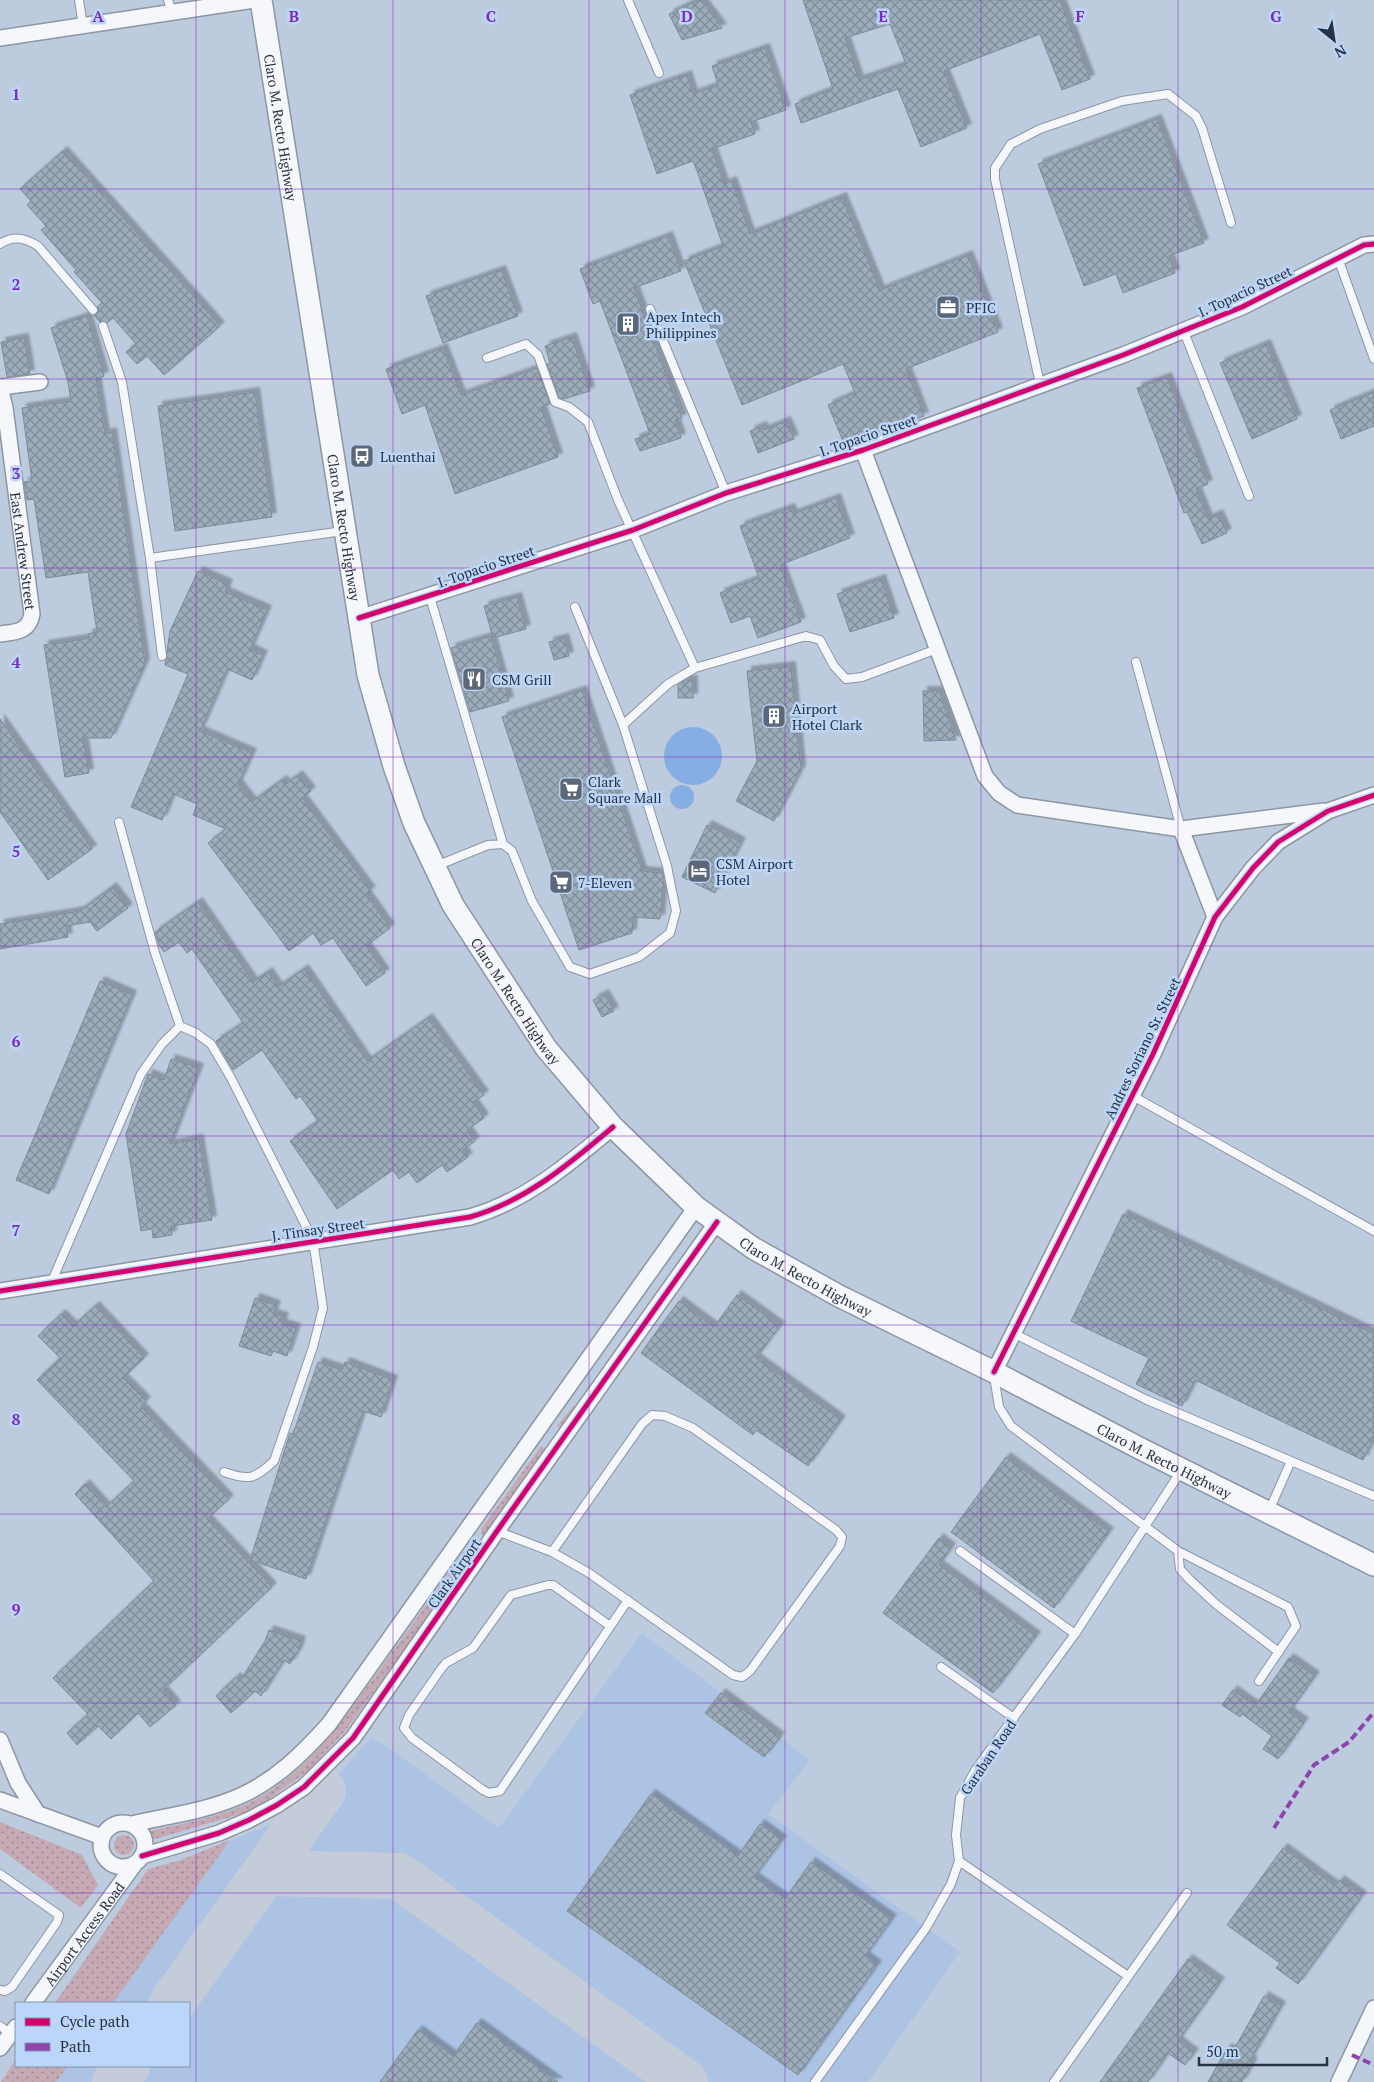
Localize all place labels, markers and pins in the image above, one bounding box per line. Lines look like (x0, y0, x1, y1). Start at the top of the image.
office icon: PFIC (935, 294, 961, 320)
place label: PFIC (966, 298, 996, 317)
place label: Apex Intech Philippines (646, 307, 721, 342)
building icon: Apex Intech Philippines (615, 311, 641, 337)
bus stop icon: Luenthai (349, 443, 375, 469)
place label: Luenthai (380, 447, 436, 466)
restaurant icon: CSM Grill (461, 666, 487, 692)
place label: CSM Grill (492, 670, 552, 689)
place label: Airport Hotel Clark (792, 699, 863, 734)
building icon: Airport Hotel Clark (761, 703, 787, 729)
place label: Clark Square Mall (588, 772, 662, 807)
supermarket icon: Clark Square Mall (558, 776, 584, 802)
place label: CSM Airport Hotel (716, 854, 794, 889)
hotel icon: CSM Airport Hotel (686, 858, 712, 884)
supermarket icon: 7-Eleven (548, 869, 574, 895)
place label: 7-Eleven (578, 873, 633, 892)

